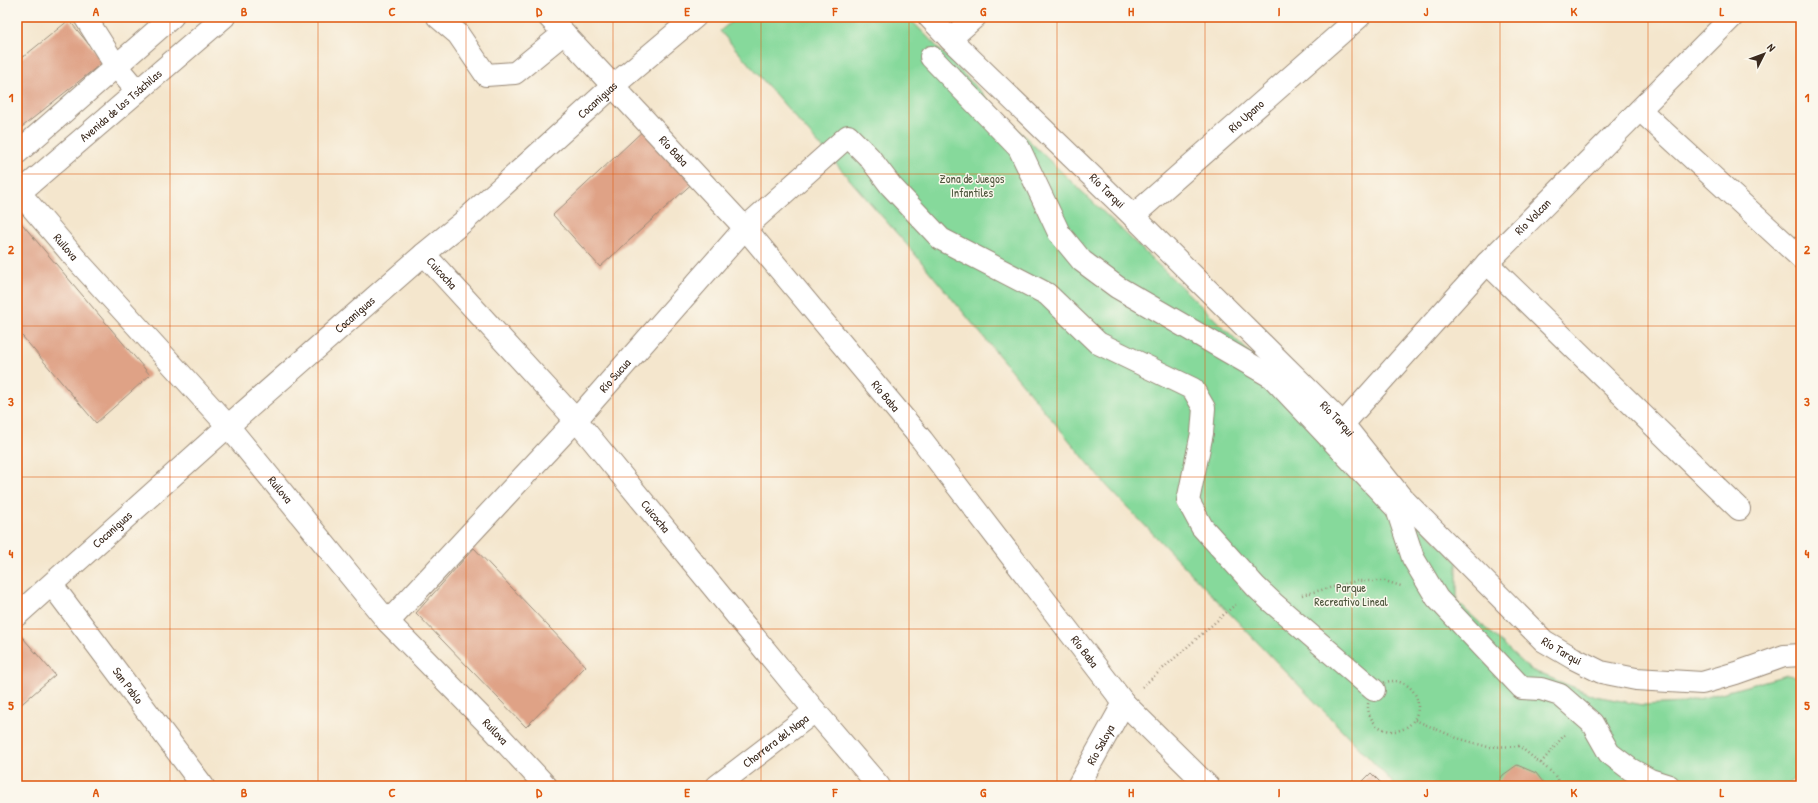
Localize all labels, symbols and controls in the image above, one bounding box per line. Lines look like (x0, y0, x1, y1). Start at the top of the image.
text: A (93, 2, 100, 20)
text: B (241, 2, 248, 20)
text: C (388, 2, 396, 20)
text: D (536, 2, 543, 20)
text: E (684, 2, 690, 20)
text: F (832, 2, 839, 20)
text: G (980, 2, 987, 20)
text: H (1128, 2, 1134, 20)
text: I (1277, 2, 1281, 20)
text: J (1424, 2, 1429, 20)
text: K (1571, 2, 1578, 20)
text: L (1720, 2, 1725, 20)
north arrow (1744, 34, 1784, 74)
text: N (1764, 40, 1779, 54)
street label: Avenida de los Tsáchilas (76, 65, 166, 145)
street label: Cocaniguas (573, 77, 621, 122)
text: 1 (9, 88, 14, 106)
text: 1 (1805, 88, 1810, 106)
street label: Río Upano (1224, 95, 1268, 136)
street label: Río Baba (655, 132, 693, 170)
street label: Río Tarqui (1086, 169, 1129, 212)
park label: Zona de Juegos Infantiles (940, 170, 1005, 201)
street label: Río Volcan (1510, 195, 1555, 239)
street label: Ruilova (50, 230, 83, 264)
text: 2 (8, 240, 15, 258)
text: 2 (1804, 240, 1811, 258)
street label: Cuicocha (423, 253, 461, 293)
street label: Cocaniguas (331, 292, 379, 337)
street label: Río Sucua (595, 354, 635, 396)
street label: Río Baba (868, 376, 904, 415)
text: 3 (8, 392, 14, 410)
text: 3 (1804, 392, 1810, 410)
street label: Río Tarqui (1316, 397, 1359, 440)
street label: Ruilova (264, 472, 297, 507)
street label: Cuicocha (637, 496, 674, 537)
street label: Cocaniguas (88, 506, 136, 552)
text: 4 (9, 544, 14, 562)
text: 4 (1805, 544, 1810, 562)
park label: Parque Recreativo Lineal (1314, 579, 1389, 610)
street label: Río Baba (1067, 632, 1103, 671)
street label: Río Tarqui (1539, 632, 1585, 669)
street label: San Pablo (109, 664, 148, 707)
text: 5 (8, 696, 14, 714)
text: 5 (1804, 696, 1810, 714)
street label: Chorrera del Napa (739, 710, 812, 771)
street label: Ruilova (479, 714, 512, 748)
street label: Río Saloya (1082, 721, 1119, 768)
text: A (93, 783, 100, 801)
text: B (241, 783, 248, 801)
text: C (388, 783, 396, 801)
text: D (536, 783, 543, 801)
text: E (684, 783, 690, 801)
text: F (832, 783, 839, 801)
text: G (980, 783, 987, 801)
text: H (1128, 783, 1134, 801)
text: I (1277, 783, 1281, 801)
text: J (1424, 783, 1429, 801)
text: K (1571, 783, 1578, 801)
text: L (1720, 783, 1725, 801)

